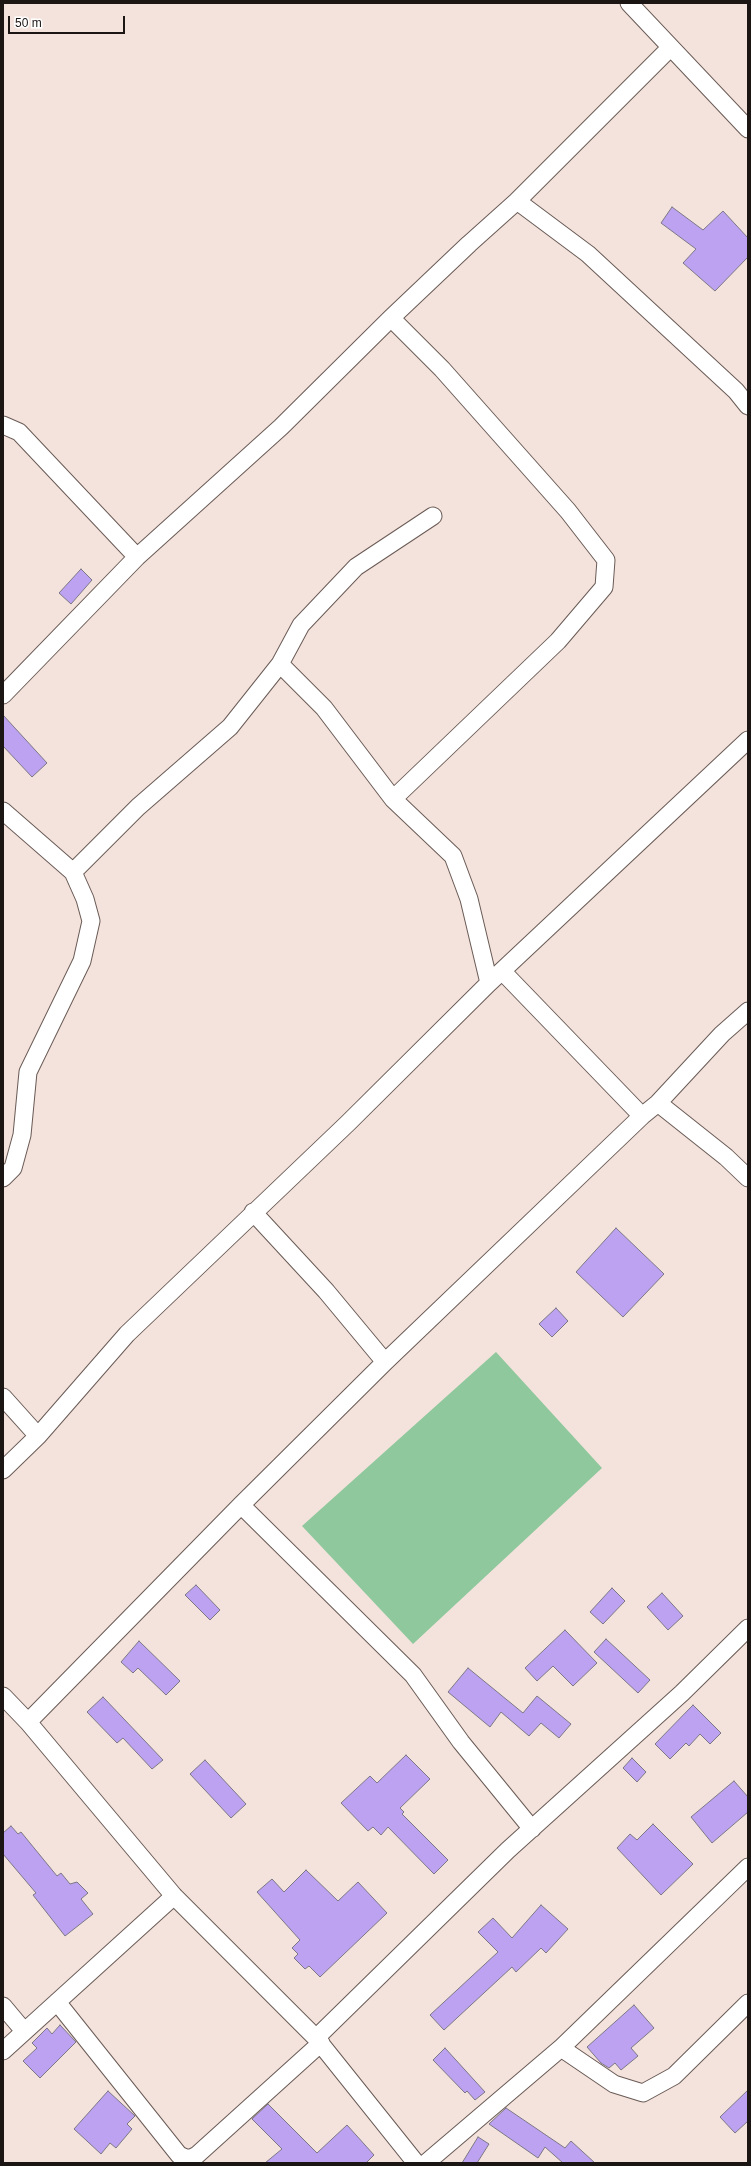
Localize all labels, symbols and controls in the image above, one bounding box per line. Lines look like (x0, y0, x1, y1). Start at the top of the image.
scale bar (10, 8, 127, 34)
text: 50 m (15, 16, 42, 30)

